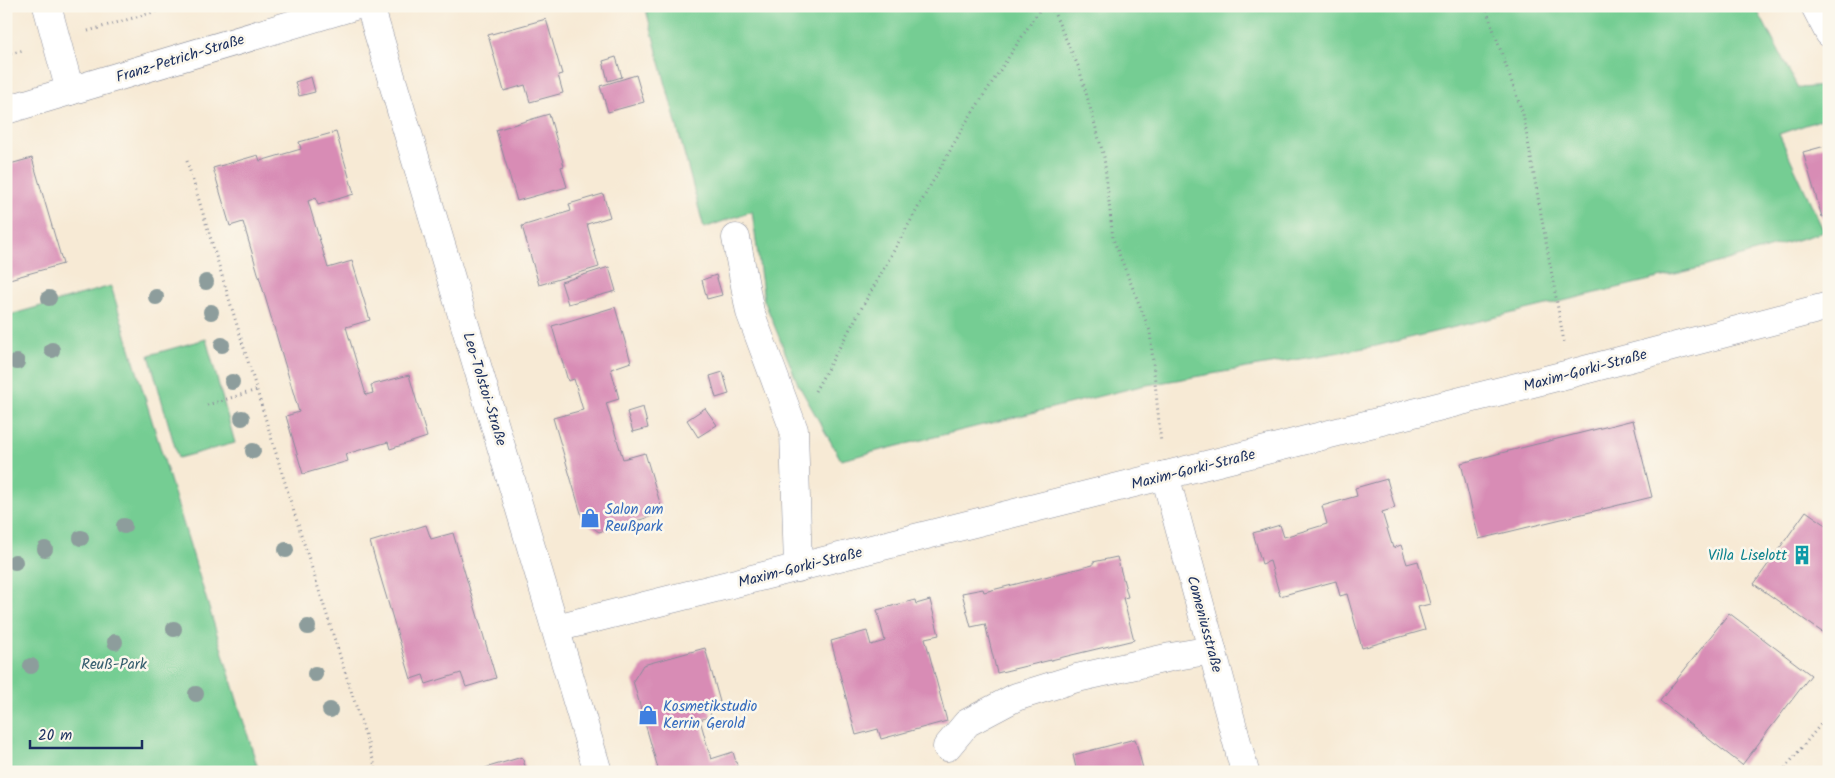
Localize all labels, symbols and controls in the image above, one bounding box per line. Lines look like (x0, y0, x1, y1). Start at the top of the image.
street label: Franz-Petrich-Straße (113, 28, 248, 90)
street label: Leo-Tolstoi-Straße (455, 329, 513, 449)
street label: Maxim-Gorki-Straße (1521, 343, 1650, 399)
street label: Maxim-Gorki-Straße (1129, 443, 1258, 497)
place label: Salon am Reußpark (605, 498, 664, 539)
shop icon: Salon am Reußpark (579, 507, 601, 529)
street label: Maxim-Gorki-Straße (736, 541, 865, 595)
place label: Villa Liselott (1708, 544, 1787, 568)
building icon: Villa Liselott (1791, 544, 1813, 566)
street label: Comeniusstraße (1180, 573, 1229, 676)
park label: Reuß-Park (81, 653, 148, 677)
place label: Kosmetikstudio Kerrin Gerold (663, 695, 758, 736)
shop icon: Kosmetikstudio Kerrin Gerold (637, 704, 659, 726)
scale bar (30, 718, 142, 750)
text: 20 m (38, 724, 72, 748)

